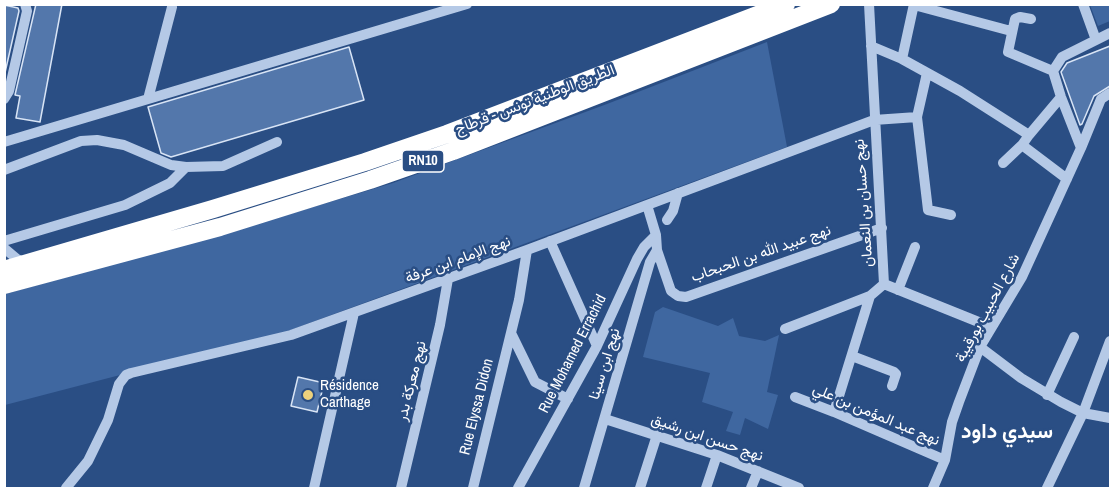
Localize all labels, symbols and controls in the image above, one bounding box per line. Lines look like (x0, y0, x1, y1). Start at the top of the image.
street label: الطريق الوطنية تونس - قرطاج (453, 61, 617, 139)
street label: نهج حسان بن النعمان (851, 138, 877, 268)
road number: RN10 (402, 150, 444, 172)
street label: نهج عبيد الله بن الحبحاب (689, 222, 833, 286)
street label: نهج الإمام ابن عرفة (403, 233, 513, 287)
street label: شارع الحبيب بورقيبة (952, 251, 1024, 365)
street label: Rue Mohamed Errachid (535, 292, 611, 416)
street label: نهج ابن سينا (586, 326, 624, 402)
street label: نهج معركة بدر (393, 339, 431, 423)
street label: Rue Elyssa Didon (456, 357, 498, 457)
place label: Résidence Carthage (320, 377, 379, 412)
street label: نهج عبد المؤمن بن علي (810, 380, 942, 450)
marker: Résidence Carthage (301, 388, 315, 402)
street label: نهج حسن ابن رشيق (649, 410, 765, 466)
district label: سيدي داود (961, 419, 1053, 445)

